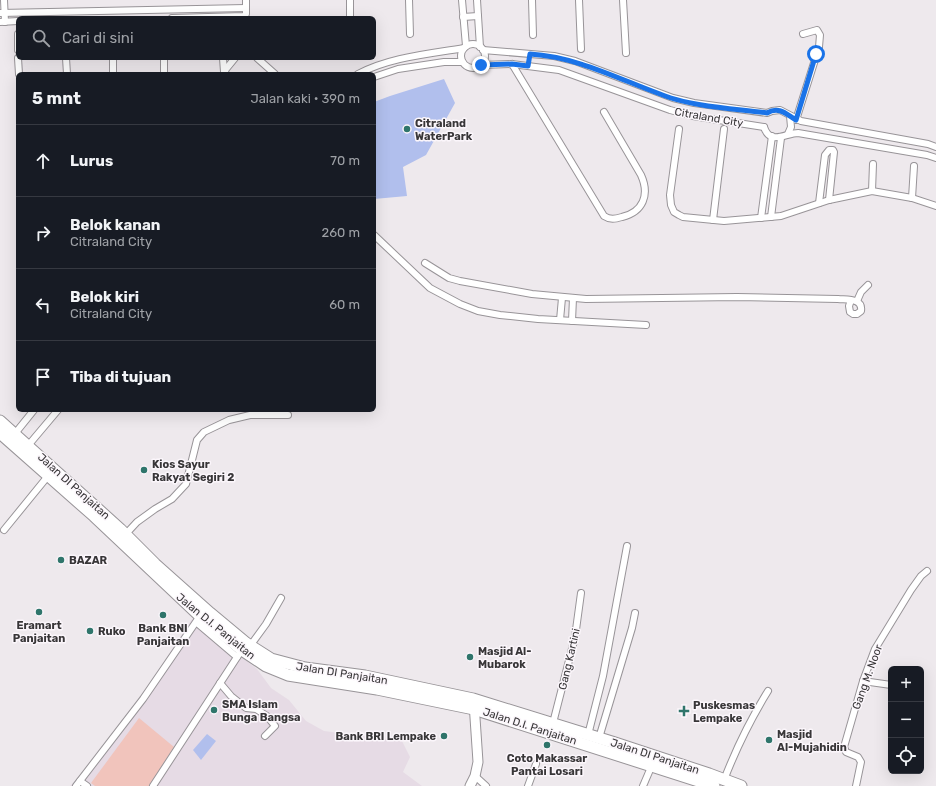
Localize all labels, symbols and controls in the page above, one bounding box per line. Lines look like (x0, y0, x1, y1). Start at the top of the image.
search box (16, 16, 376, 60)
icon: search (30, 27, 52, 49)
text: Cari di sini (62, 29, 134, 47)
route start (807, 45, 825, 63)
route end (472, 56, 490, 74)
text: 5 mnt (32, 88, 81, 108)
text: Jalan kaki · 390 m (250, 91, 360, 106)
street label: Citraland City (674, 105, 744, 130)
place label: Citraland WaterPark (415, 117, 473, 143)
marker: Citraland WaterPark (402, 124, 412, 134)
icon: ahead (32, 150, 54, 172)
text: Lurus (70, 152, 113, 170)
text: 70 m (330, 153, 360, 168)
text: Belok kanan (70, 216, 160, 234)
icon: right (32, 222, 54, 244)
text: 260 m (322, 225, 360, 240)
text: Citraland City (70, 234, 152, 249)
text: Belok kiri (70, 288, 139, 306)
icon: left (32, 294, 54, 316)
text: 60 m (329, 297, 360, 312)
text: Citraland City (70, 306, 152, 321)
icon: arrive (32, 366, 54, 388)
text: Tiba di tujuan (70, 368, 171, 386)
street label: Jalan DI Panjaitan (35, 451, 112, 522)
place label: Kios Sayur Rakyat Segiri 2 (152, 458, 234, 484)
marker: Kios Sayur Rakyat Segiri 2 (139, 465, 149, 475)
place label: BAZAR (69, 554, 108, 567)
marker: BAZAR (56, 555, 66, 565)
street label: Jalan D.I. Panjaitan (174, 591, 258, 662)
marker: Eramart Panjaitan (34, 607, 44, 617)
marker: Bank BNI Panjaitan (158, 610, 168, 620)
place label: Eramart Panjaitan (13, 619, 65, 645)
place label: Bank BNI Panjaitan (137, 622, 189, 648)
place label: Ruko (98, 625, 126, 638)
marker: Ruko (85, 626, 95, 636)
street label: Gang Kartini (556, 627, 583, 691)
street label: Gang M. Noor (850, 642, 885, 711)
place label: Masjid Al- Mubarok (478, 645, 531, 671)
marker: Masjid Al- Mubarok (465, 652, 475, 662)
street label: Jalan DI Panjaitan (295, 660, 389, 687)
map controls (888, 666, 924, 774)
button: + (888, 666, 924, 702)
place label: SMA Islam Bunga Bangsa (222, 698, 301, 724)
place label: Puskesmas Lempake (693, 699, 755, 725)
button: − (888, 702, 924, 738)
marker: SMA Islam Bunga Bangsa (209, 705, 219, 715)
street label: Jalan D.I. Panjaitan (481, 705, 578, 748)
marker: Puskesmas Lempake (678, 705, 690, 717)
place label: Masjid Al-Mujahidin (777, 728, 847, 754)
place label: Bank BRI Lempake (335, 730, 436, 743)
marker: Bank BRI Lempake (439, 731, 449, 741)
marker: Masjid Al-Mujahidin (764, 735, 774, 745)
street label: Jalan DI Panjaitan (609, 736, 701, 777)
button: locate (888, 738, 924, 774)
marker: Coto Makassar Pantai Losari (542, 740, 552, 750)
place label: Coto Makassar Pantai Losari (507, 752, 587, 778)

